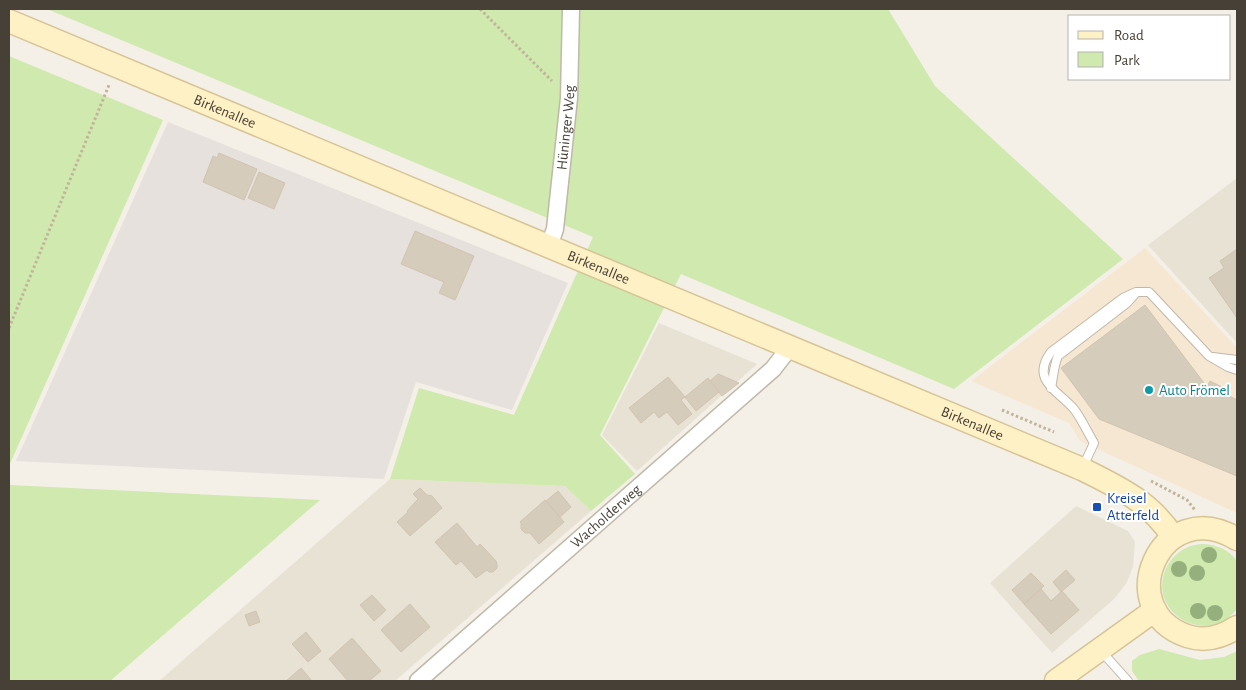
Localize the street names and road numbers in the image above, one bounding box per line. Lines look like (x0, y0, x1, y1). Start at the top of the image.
street label: Hüninger Weg (554, 84, 577, 171)
street label: Birkenallee (192, 92, 258, 131)
street label: Birkenallee (565, 248, 632, 287)
street label: Birkenallee (939, 404, 1006, 443)
street label: Wacholderweg (568, 481, 644, 551)

